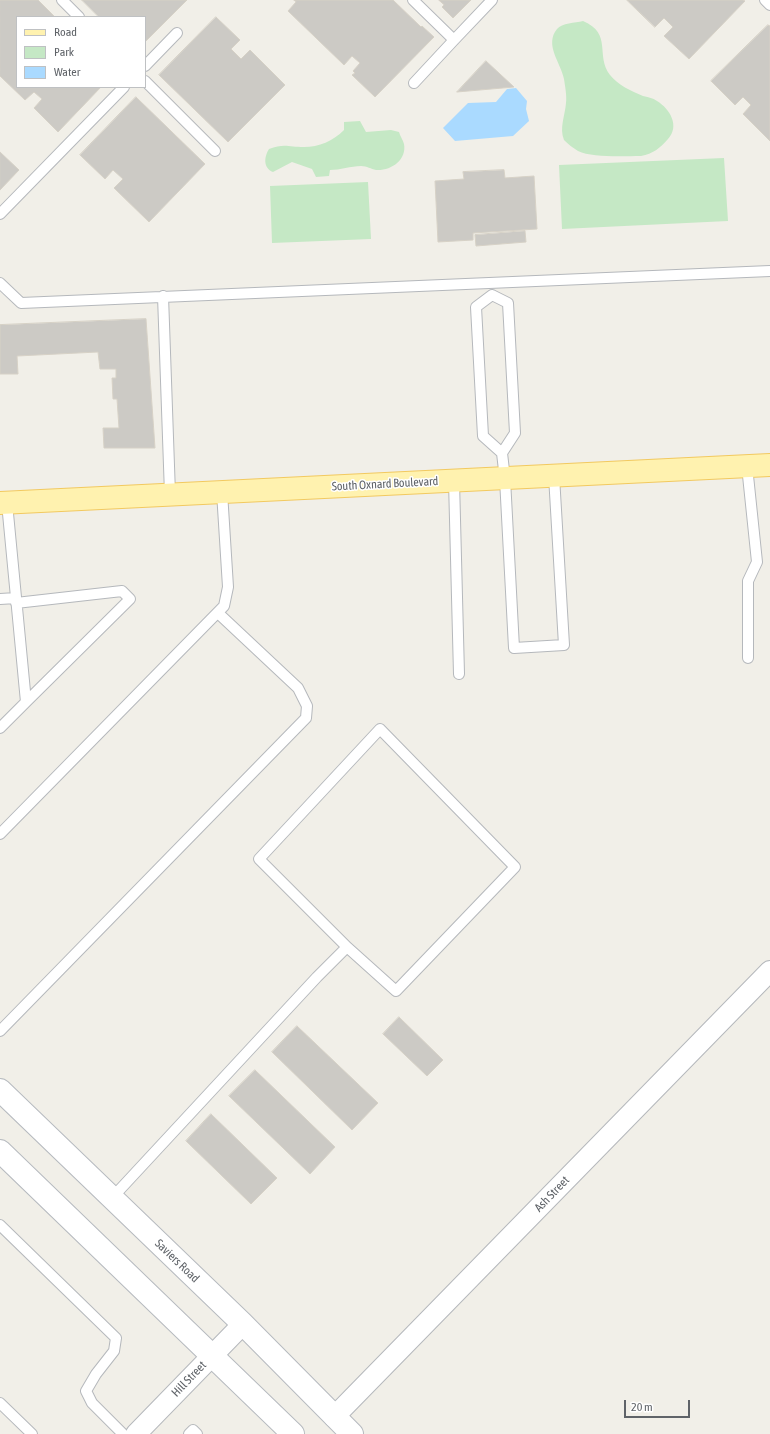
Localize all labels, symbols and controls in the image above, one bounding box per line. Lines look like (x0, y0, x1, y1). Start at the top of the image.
legend (16, 16, 146, 88)
text: Road (54, 25, 77, 39)
text: Park (54, 45, 74, 59)
text: Water (54, 65, 80, 79)
street label: South Oxnard Boulevard (331, 474, 439, 494)
street label: Ash Street (532, 1173, 572, 1215)
street label: Saviers Road (152, 1236, 202, 1286)
street label: Hill Street (169, 1358, 209, 1400)
scale bar (626, 1392, 692, 1418)
text: 20 m (631, 1400, 653, 1414)

